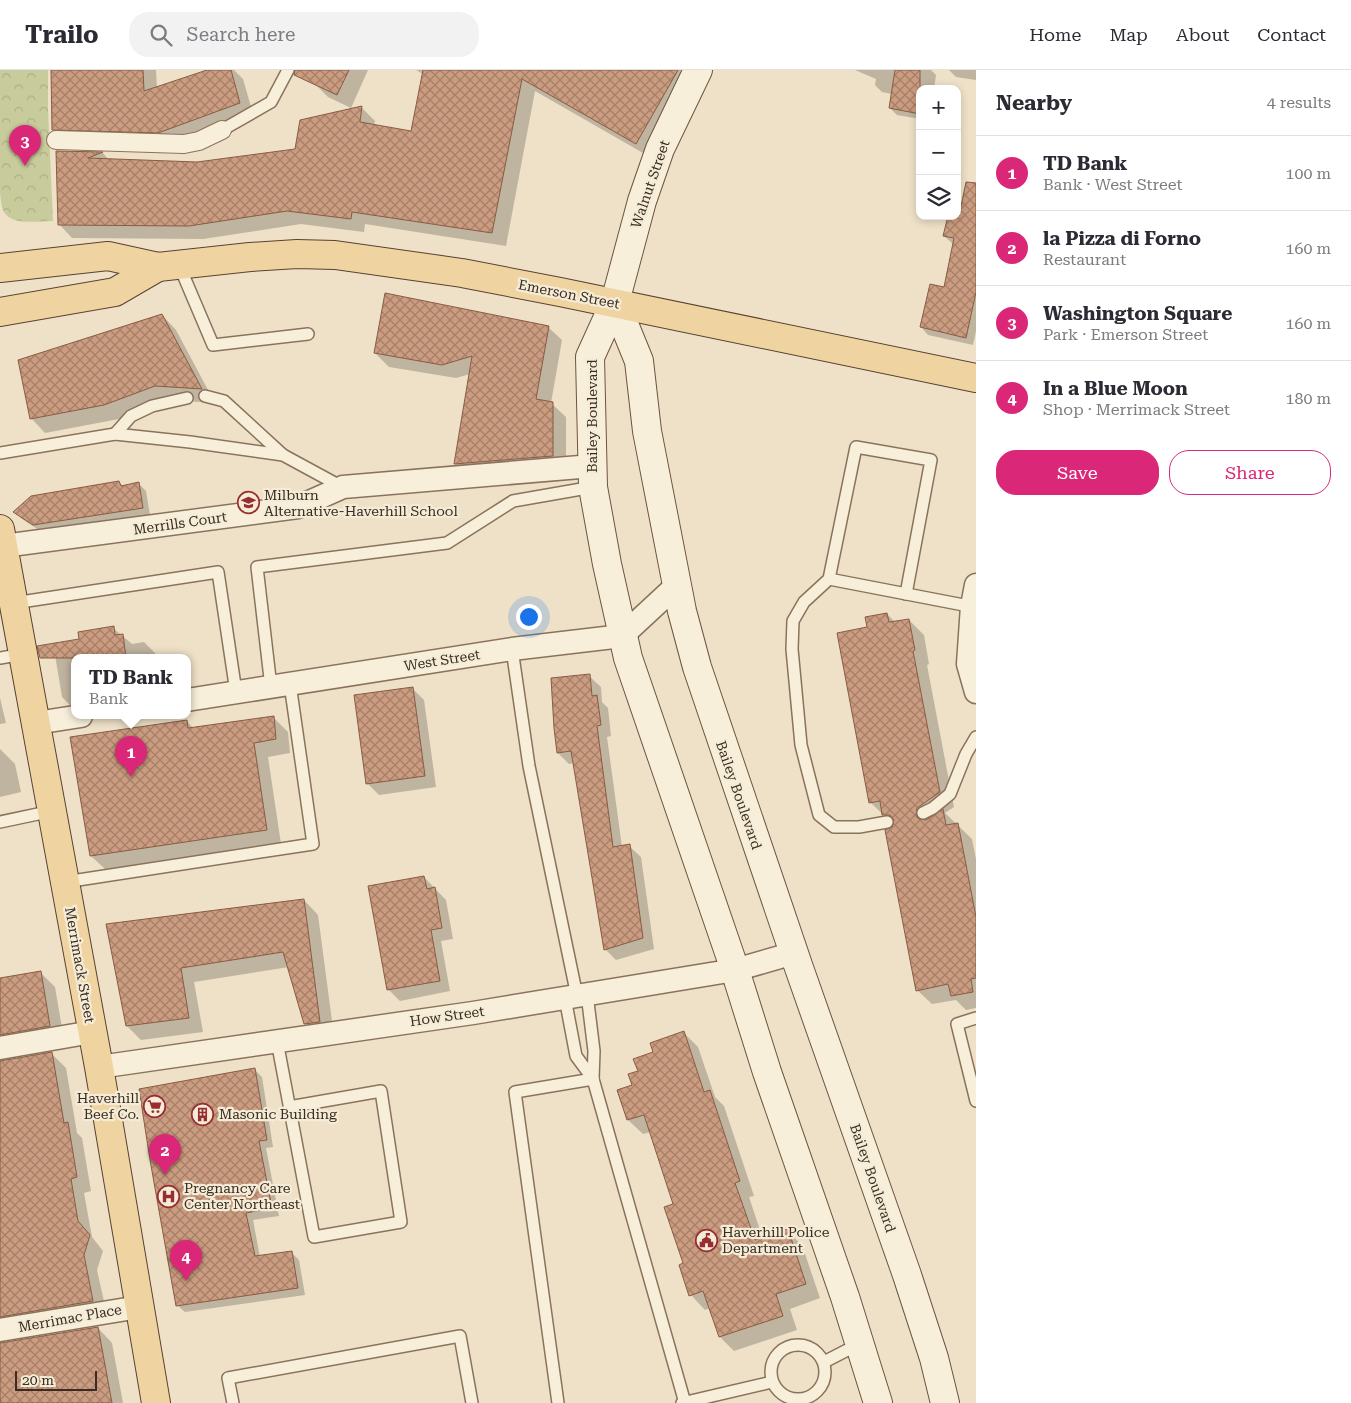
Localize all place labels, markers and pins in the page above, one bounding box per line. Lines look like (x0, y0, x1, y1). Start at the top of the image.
pin: 3 (9, 125, 41, 166)
place label: Milburn Alternative-Haverhill School (264, 487, 458, 519)
school or university icon: Milburn Alternative-Haverhill School (236, 491, 260, 515)
pin: 1 (115, 736, 147, 777)
place label: Haverhill Beef Co. (77, 1090, 140, 1122)
supermarket icon: Haverhill Beef Co. (143, 1094, 167, 1118)
building icon: Masonic Building (191, 1102, 215, 1126)
place label: Masonic Building (219, 1106, 337, 1122)
pin: 2 (149, 1134, 181, 1175)
place label: Pregnancy Care Center Northeast (184, 1180, 300, 1212)
hospital icon: Pregnancy Care Center Northeast (156, 1184, 180, 1208)
place label: Haverhill Police Department (722, 1224, 830, 1256)
public building icon: Haverhill Police Department (694, 1228, 718, 1252)
pin: 4 (170, 1240, 202, 1281)

